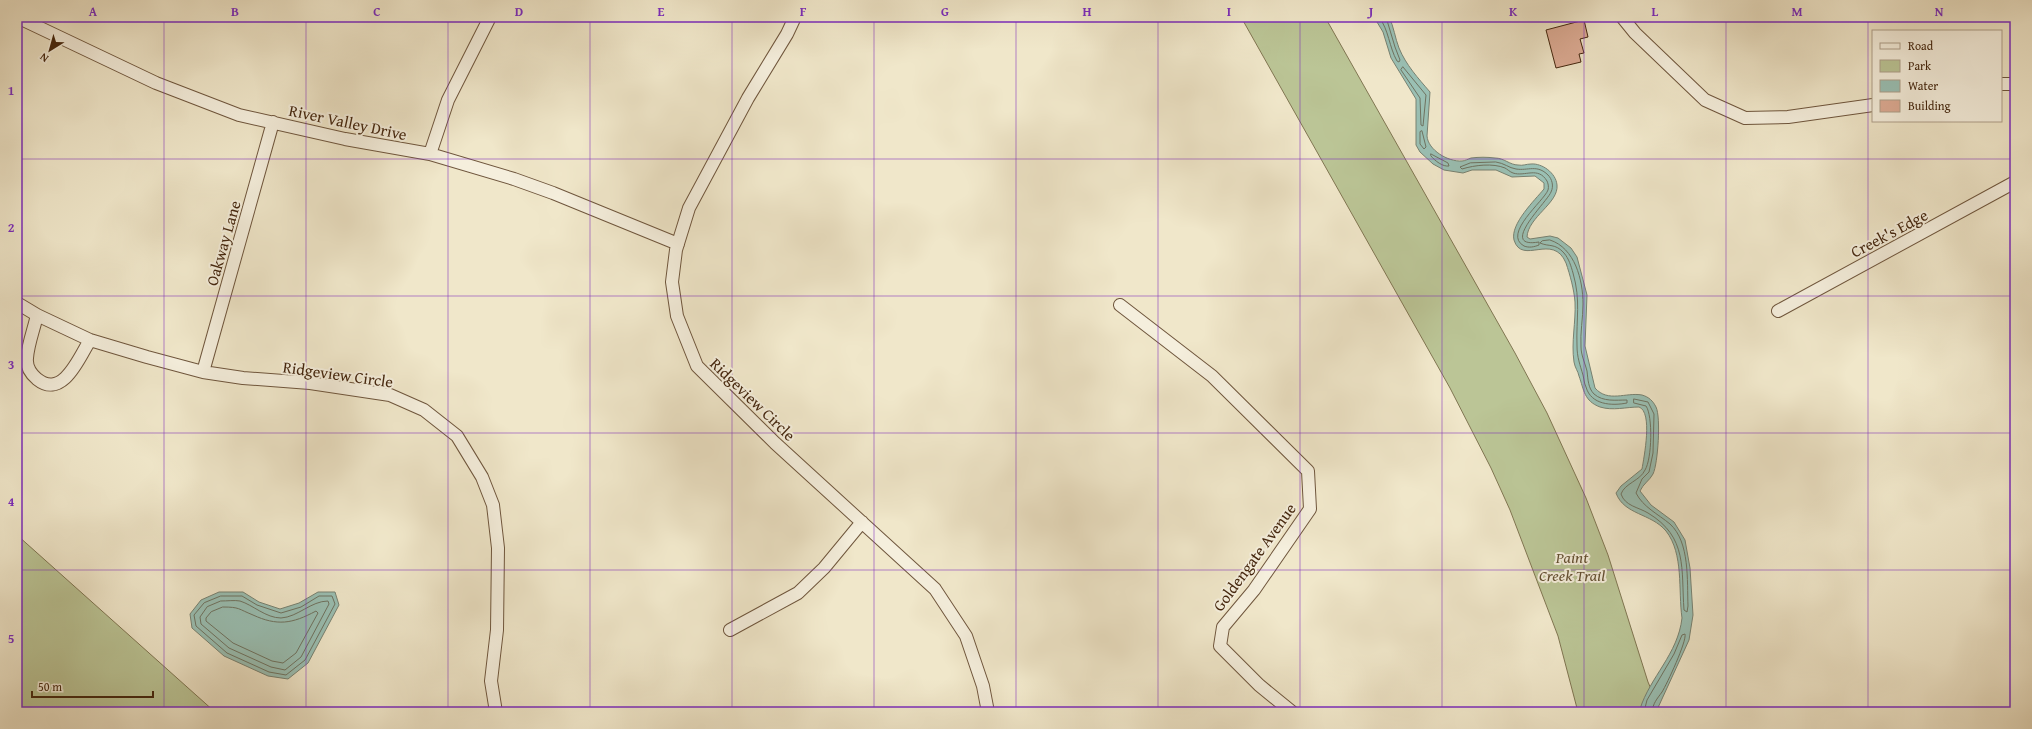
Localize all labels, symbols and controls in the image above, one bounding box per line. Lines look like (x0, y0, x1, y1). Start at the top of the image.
text: A (89, 2, 98, 21)
text: B (231, 2, 239, 21)
text: C (373, 2, 381, 21)
text: D (515, 2, 523, 21)
text: E (658, 2, 665, 21)
text: F (800, 2, 807, 21)
text: G (941, 2, 949, 21)
text: H (1082, 2, 1092, 21)
text: I (1227, 2, 1231, 21)
text: J (1367, 2, 1374, 21)
text: K (1509, 2, 1518, 21)
text: L (1652, 2, 1659, 21)
text: M (1791, 2, 1803, 21)
text: N (1935, 2, 1944, 21)
north arrow (30, 30, 70, 70)
legend (1872, 30, 2002, 122)
text: Road (1908, 37, 1934, 54)
text: N (36, 49, 52, 67)
text: Park (1908, 57, 1932, 74)
text: Water (1908, 77, 1938, 94)
text: 1 (8, 81, 14, 100)
text: Building (1908, 97, 1951, 114)
street label: River Valley Drive (287, 98, 409, 146)
street label: Oakway Lane (199, 198, 247, 288)
street label: Creek's Edge (1846, 203, 1932, 263)
text: 2 (8, 218, 15, 237)
street label: Ridgeview Circle (705, 352, 801, 446)
street label: Ridgeview Circle (281, 354, 395, 394)
text: 3 (8, 355, 14, 374)
text: 4 (8, 492, 15, 511)
street label: Goldengate Avenue (1207, 498, 1301, 616)
park label: Paint Creek Trail (1539, 545, 1605, 587)
text: 5 (8, 629, 15, 648)
scale bar (32, 673, 153, 699)
text: 50 m (38, 678, 62, 695)

